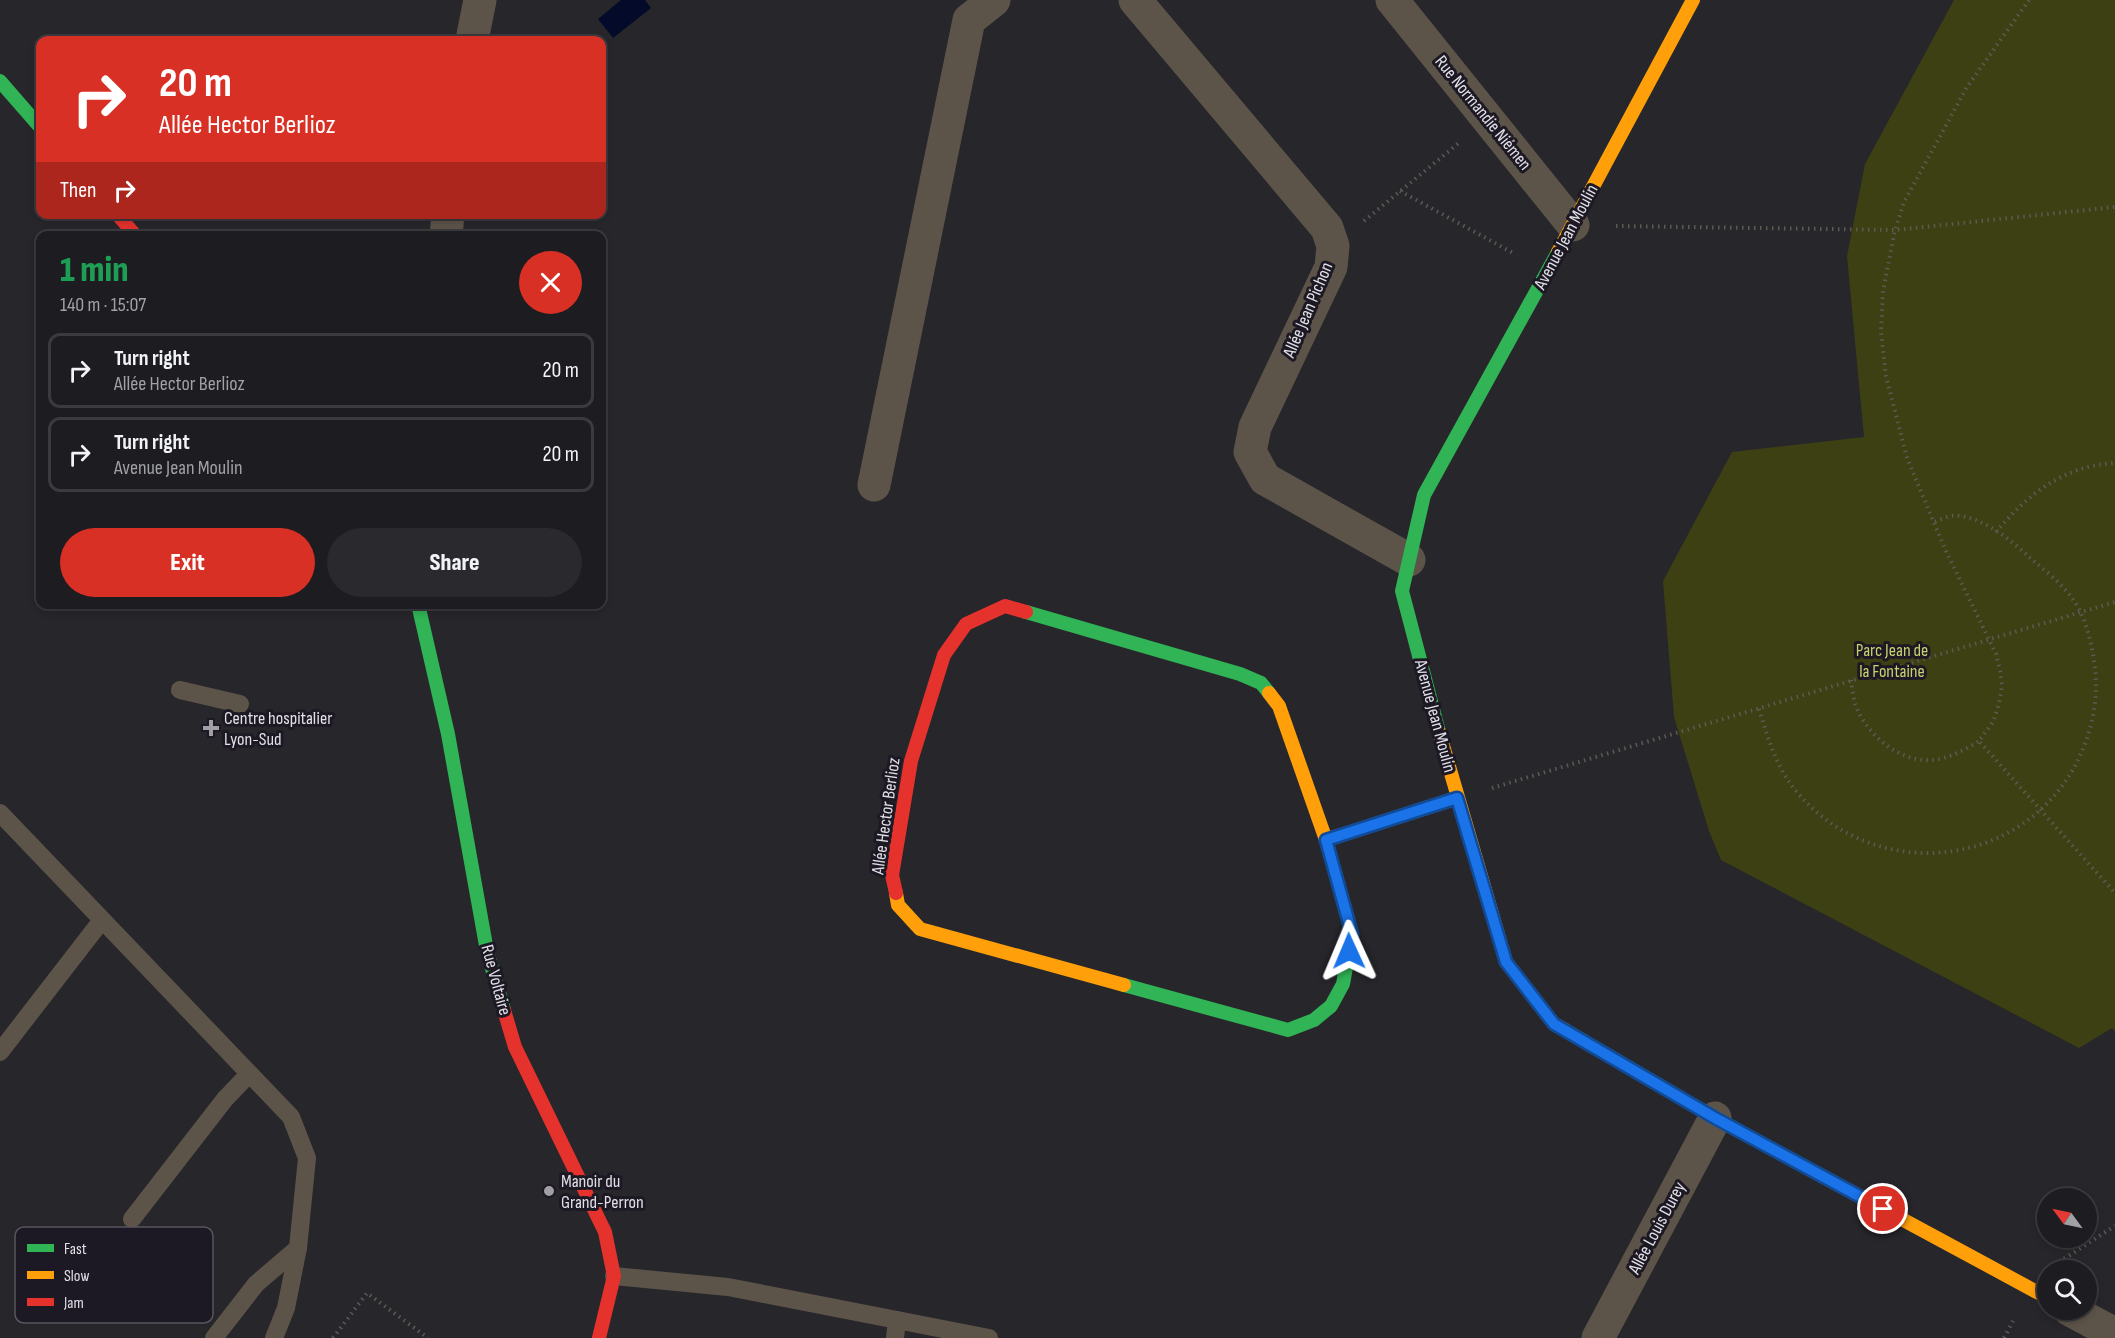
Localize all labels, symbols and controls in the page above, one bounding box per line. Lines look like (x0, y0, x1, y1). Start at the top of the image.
street label: Rue Normandie Niémen (1430, 52, 1536, 174)
text: 20 m (159, 58, 232, 109)
icon: right (60, 60, 138, 138)
text: Allée Hector Berlioz (159, 109, 335, 141)
icon: right (108, 174, 141, 207)
text: Then (60, 177, 96, 204)
street label: Avenue Jean Moulin (1529, 181, 1602, 294)
text: 1 min (60, 249, 128, 292)
button: close (519, 251, 582, 314)
street label: Allée Jean Pichon (1278, 259, 1337, 362)
text: 140 m · 15:07 (60, 293, 146, 317)
text: Turn right (114, 345, 190, 372)
icon: right (63, 354, 96, 387)
text: 20 m (543, 357, 579, 384)
text: Allée Hector Berlioz (114, 372, 245, 396)
text: Turn right (114, 429, 190, 456)
icon: right (63, 438, 96, 471)
text: 20 m (543, 441, 579, 468)
text: Avenue Jean Moulin (114, 456, 243, 480)
button: Exit (60, 528, 315, 597)
button: Share (327, 528, 582, 597)
park label: Parc Jean de la Fontaine (1856, 640, 1928, 682)
street label: Avenue Jean Moulin (1410, 656, 1460, 775)
place label: Centre hospitalier Lyon-Sud (224, 708, 332, 750)
marker: Centre hospitalier Lyon-Sud (202, 719, 220, 737)
street label: Allée Hector Berlioz (867, 756, 905, 877)
position arrow (1317, 919, 1381, 983)
street label: Rue Voltaire (477, 942, 515, 1018)
place label: Manoir du Grand-Perron (561, 1171, 644, 1213)
street label: Allée Louis Durey (1623, 1178, 1690, 1279)
pin (1857, 1183, 1908, 1234)
marker: Manoir du Grand-Perron (542, 1184, 556, 1198)
north arrow (2037, 1188, 2097, 1248)
map controls (2037, 1188, 2097, 1320)
icon: arrive (1866, 1192, 1899, 1225)
legend (15, 1227, 213, 1323)
text: Fast (64, 1240, 87, 1259)
button: search (2037, 1260, 2097, 1320)
text: Slow (64, 1267, 89, 1286)
text: Jam (63, 1294, 84, 1313)

